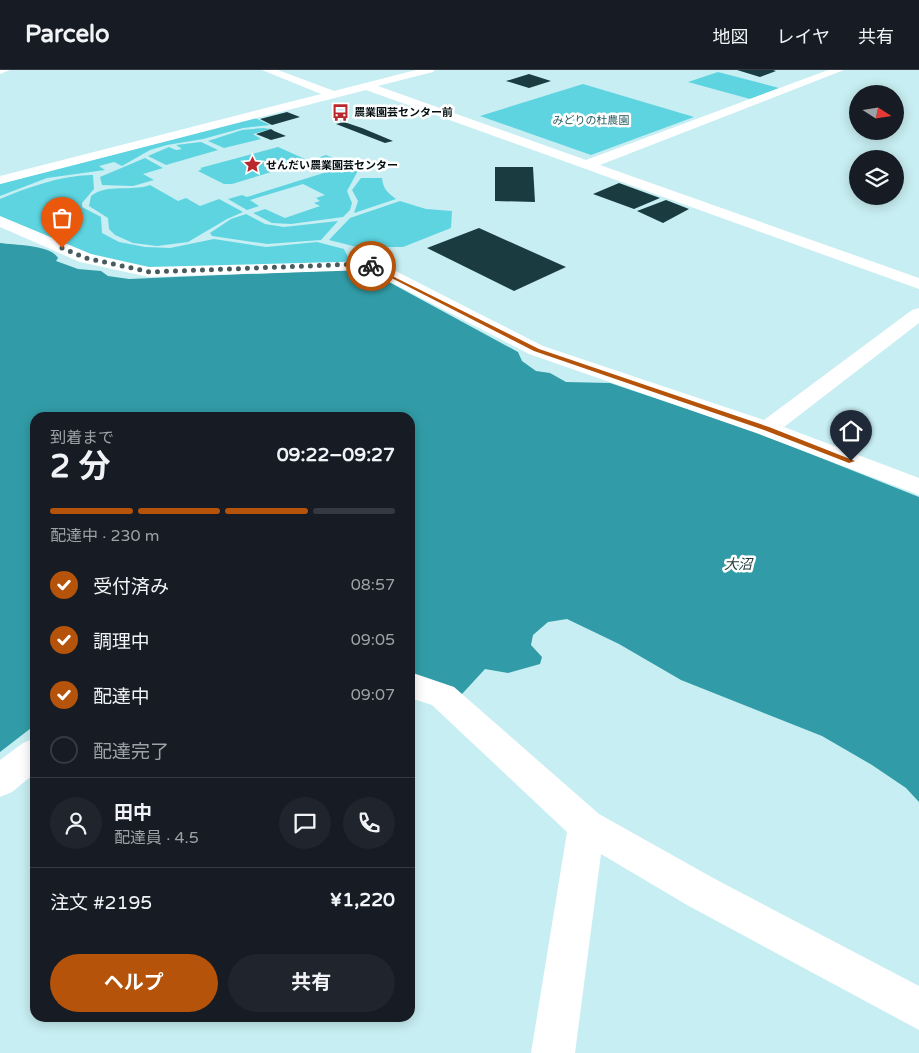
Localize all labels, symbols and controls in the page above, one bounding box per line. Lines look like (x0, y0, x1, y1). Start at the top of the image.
text: Parcelo (25, 20, 110, 49)
text: 地図 (713, 26, 749, 48)
text: レイヤ (777, 26, 830, 48)
text: 共有 (858, 26, 894, 48)
north arrow (849, 85, 904, 140)
map controls (849, 85, 904, 205)
bus stop icon: 農業園芸センター前 (330, 102, 350, 122)
place label: 農業園芸センター前 (354, 106, 453, 119)
park label: みどりの杜農園 (553, 114, 630, 127)
button: layers (849, 150, 904, 205)
place icon: せんだい農業園芸センター (242, 155, 262, 175)
place label: せんだい農業園芸センター (266, 159, 398, 172)
pin (41, 197, 83, 248)
icon: bag (48, 204, 76, 232)
courier (346, 241, 396, 291)
icon: bike (357, 252, 385, 280)
pin (830, 410, 872, 461)
icon: home (837, 417, 865, 445)
text: 到着まで (50, 428, 114, 448)
text: 09:22–09:27 (277, 444, 395, 466)
text: 2 分 (50, 448, 110, 486)
text: 配達中 · 230 m (50, 526, 159, 546)
water label: 大沼 (724, 556, 754, 573)
icon: check (50, 571, 78, 599)
text: 08:57 (351, 575, 395, 595)
text: 受付済み (93, 576, 169, 598)
icon: check (50, 626, 78, 654)
text: 09:05 (351, 630, 395, 650)
text: 調理中 (93, 631, 150, 653)
icon: check (50, 681, 78, 709)
text: 09:07 (351, 685, 395, 705)
text: 配達中 (93, 686, 150, 708)
text: 配達完了 (93, 741, 169, 763)
button: person (50, 797, 102, 849)
button: chat (279, 797, 331, 849)
button: phone (343, 797, 395, 849)
text: 田中 (114, 802, 152, 824)
text: 配達員 · 4.5 (114, 828, 199, 848)
text: ¥1,220 (330, 889, 395, 911)
text: 注文 #2195 (50, 892, 152, 914)
button: ヘルプ (50, 954, 218, 1012)
button: 共有 (228, 954, 395, 1012)

